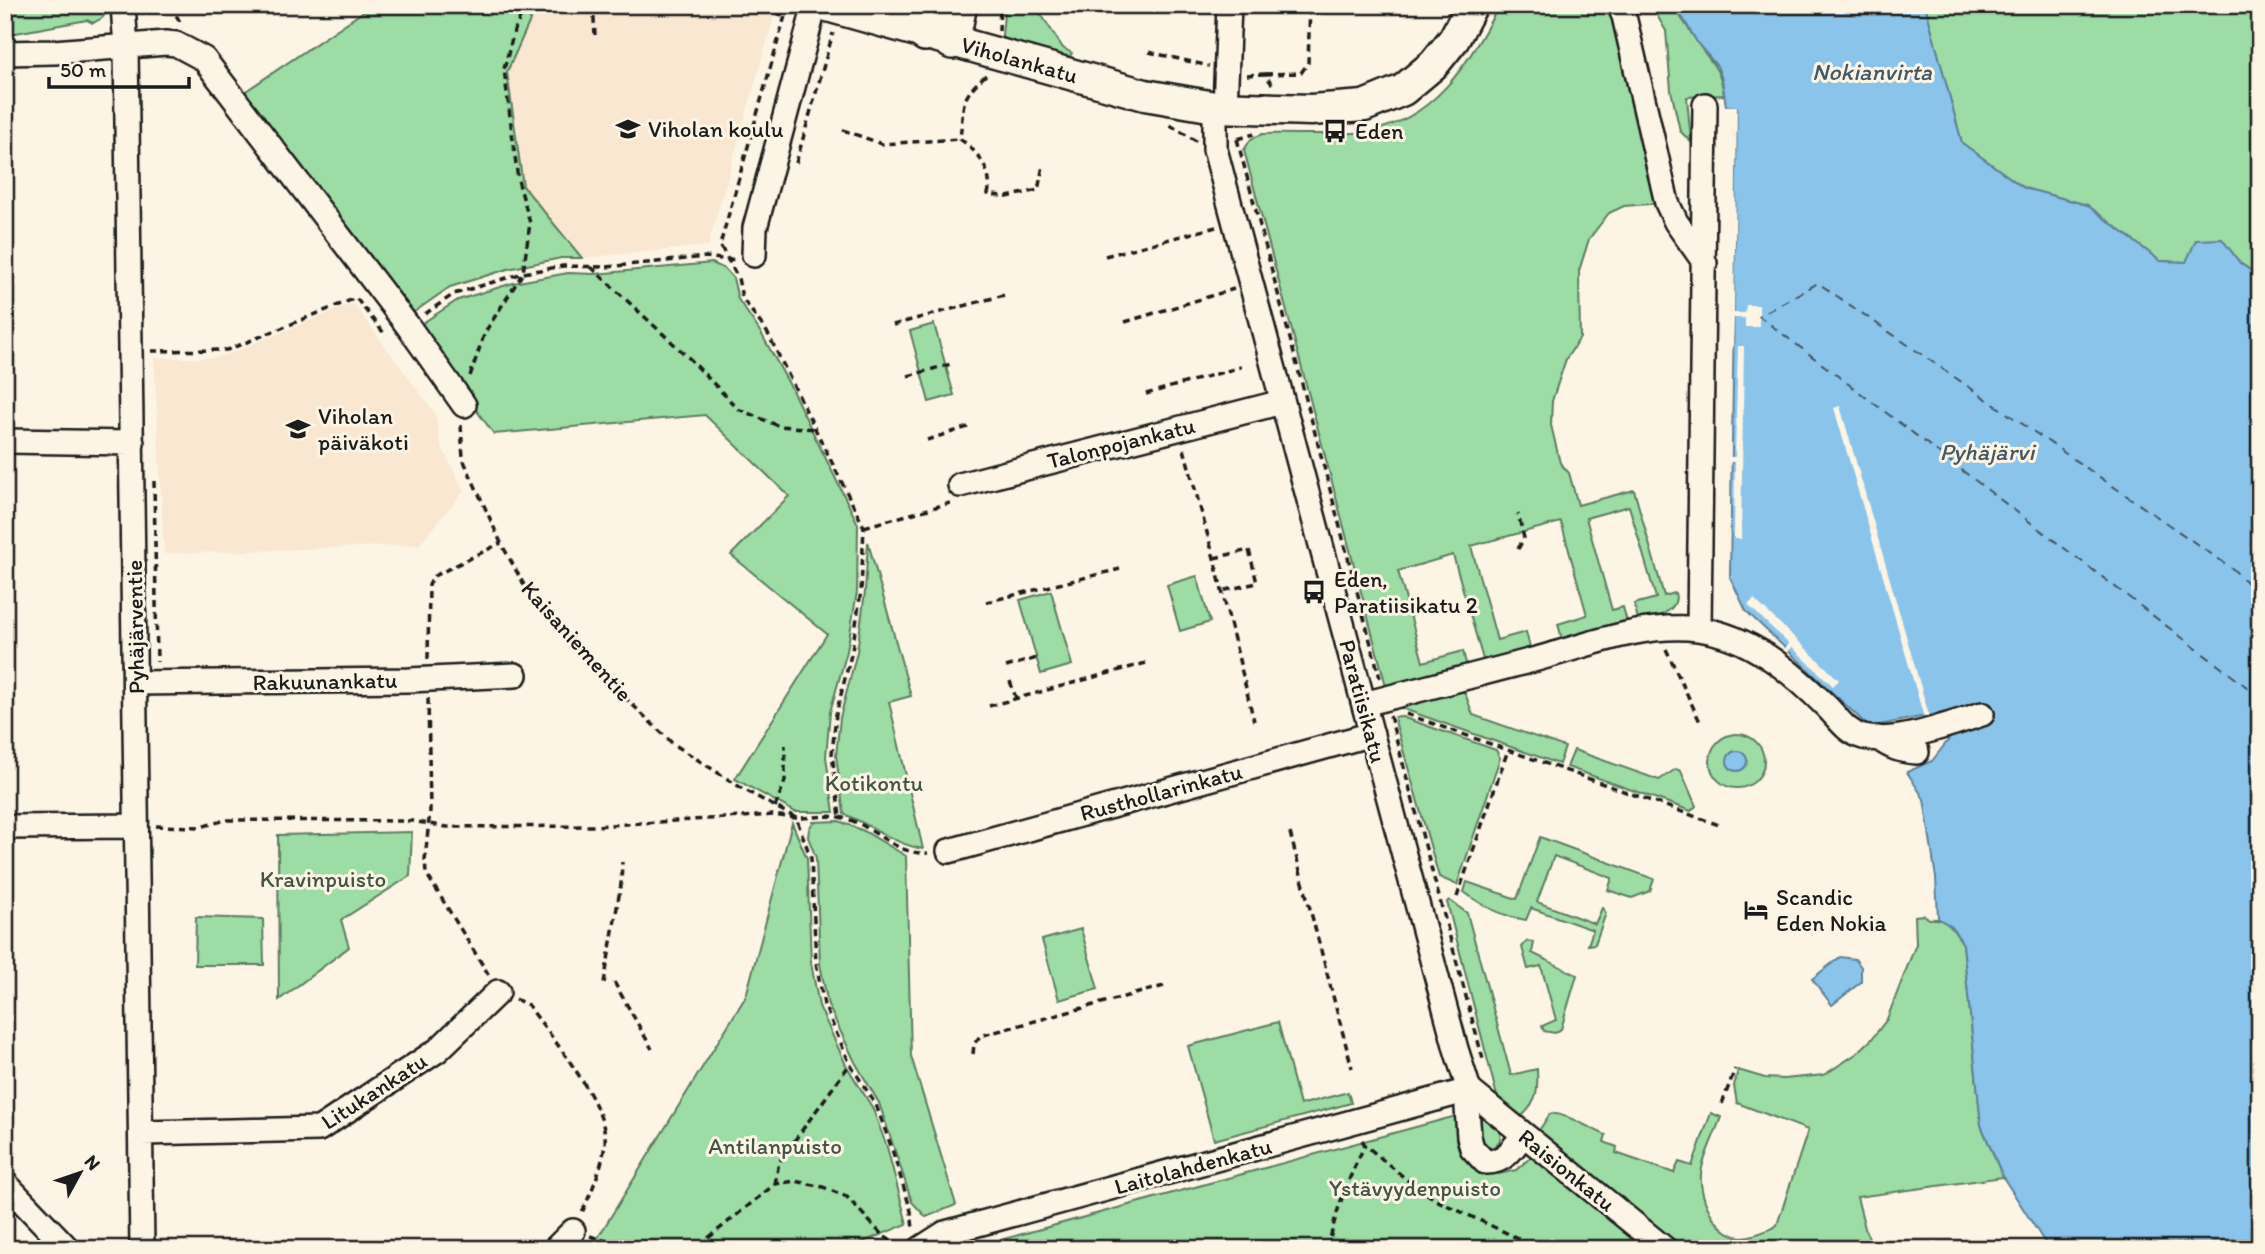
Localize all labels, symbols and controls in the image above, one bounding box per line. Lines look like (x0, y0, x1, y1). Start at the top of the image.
street label: Viholankatu (958, 30, 1081, 90)
scale bar (49, 46, 189, 90)
text: 50 m (60, 57, 107, 82)
water label: Nokianvirta (1812, 57, 1933, 86)
school or university icon: Viholan koulu (614, 115, 642, 143)
place label: Viholan koulu (648, 115, 784, 143)
bus stop icon: Eden (1321, 117, 1349, 145)
place label: Eden (1355, 117, 1404, 145)
place label: Viholan päiväkoti (318, 402, 409, 456)
street label: Talonpojankatu (1044, 411, 1198, 475)
school or university icon: Viholan päiväkoti (284, 415, 312, 443)
water label: Pyhäjärvi (1940, 437, 2037, 466)
street label: Pyhäjärventie (120, 560, 150, 694)
place label: Eden, Paratiisikatu 2 (1334, 565, 1478, 619)
street label: Kaisaniementie (516, 575, 638, 707)
bus stop icon: Eden, Paratiisikatu 2 (1300, 578, 1328, 606)
street label: Paratiisikatu (1333, 636, 1393, 766)
street label: Rakuunankatu (252, 666, 398, 696)
street label: Rusthollarinkatu (1077, 757, 1245, 827)
park label: Kotikontu (825, 769, 924, 797)
park label: Kravinpuisto (260, 865, 386, 893)
place label: Scandic Eden Nokia (1776, 883, 1887, 937)
hotel icon: Scandic Eden Nokia (1742, 896, 1770, 924)
street label: Litukankatu (316, 1046, 433, 1136)
street label: Raisionkatu (1513, 1122, 1621, 1218)
street label: Laitolahdenkatu (1111, 1131, 1275, 1200)
park label: Antilanpuisto (708, 1132, 842, 1160)
north arrow (46, 1138, 116, 1208)
text: N (80, 1150, 106, 1175)
park label: Ystävyydenpuisto (1329, 1174, 1501, 1202)

